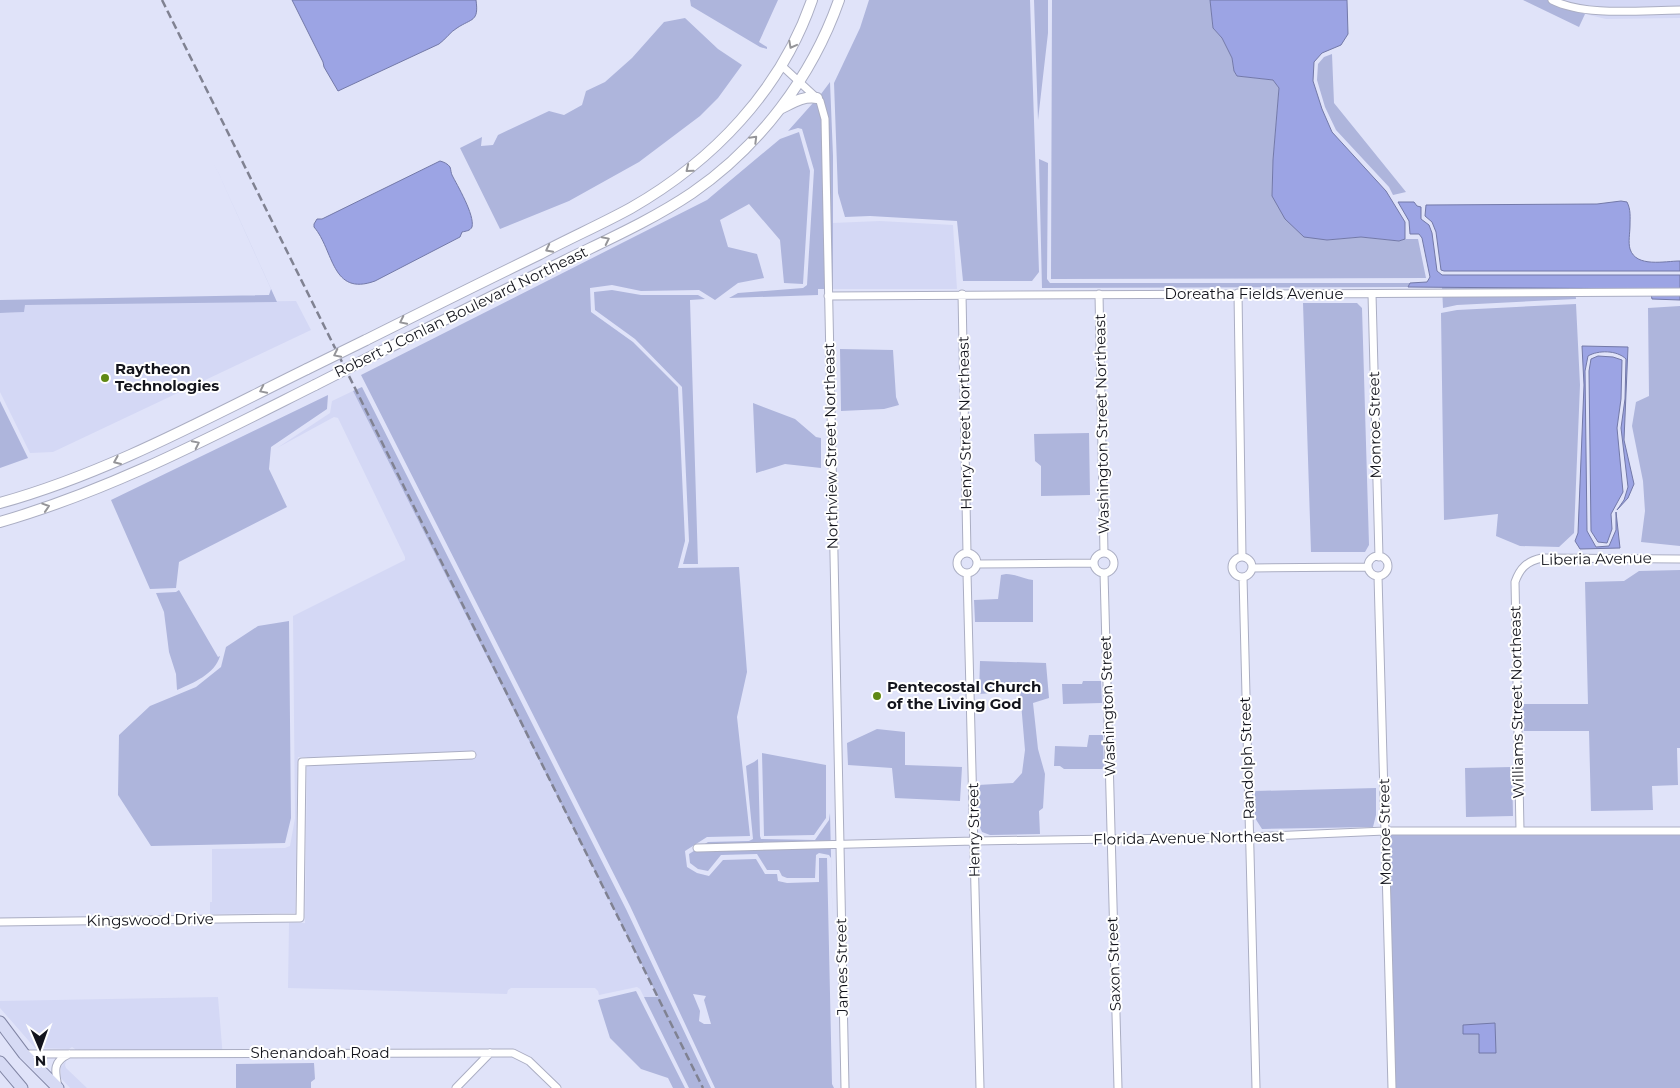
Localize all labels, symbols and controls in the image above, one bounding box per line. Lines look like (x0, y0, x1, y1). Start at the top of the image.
one-way arrow (788, 39, 798, 48)
one-way arrow (748, 136, 757, 145)
one-way arrow (686, 163, 695, 171)
one-way arrow (601, 236, 610, 246)
street label: Robert J Conlan Boulevard Northeast (331, 242, 591, 381)
one-way arrow (545, 243, 554, 253)
street label: Doreatha Fields Avenue (1165, 284, 1343, 303)
street label: Washington Street Northeast (1090, 314, 1113, 534)
one-way arrow (399, 315, 408, 326)
street label: Henry Street Northeast (953, 336, 976, 510)
street label: Northview Street Northeast (819, 343, 842, 549)
one-way arrow (333, 348, 342, 358)
place label: Raytheon Technologies (115, 359, 219, 395)
street label: Monroe Street (1364, 371, 1385, 479)
marker: Raytheon Technologies (99, 372, 111, 384)
one-way arrow (259, 384, 268, 394)
one-way arrow (191, 440, 200, 450)
one-way arrow (113, 454, 122, 465)
one-way arrow (42, 503, 50, 513)
street label: Liberia Avenue (1540, 548, 1652, 569)
street label: Williams Street Northeast (1505, 605, 1528, 799)
street label: Washington Street (1096, 635, 1119, 777)
place label: Pentecostal Church of the Living God (887, 677, 1041, 713)
marker: Pentecostal Church of the Living God (871, 690, 883, 702)
street label: Randolph Street (1235, 696, 1258, 820)
street label: Monroe Street (1374, 778, 1395, 886)
street label: Henry Street (963, 782, 984, 878)
street label: Florida Avenue Northeast (1093, 826, 1285, 849)
street label: Kingswood Drive (86, 909, 214, 930)
street label: Saxon Street (1102, 916, 1125, 1012)
street label: James Street (831, 918, 852, 1017)
north arrow (15, 1023, 65, 1073)
street label: Shenandoah Road (250, 1043, 390, 1062)
text: N (34, 1052, 46, 1070)

